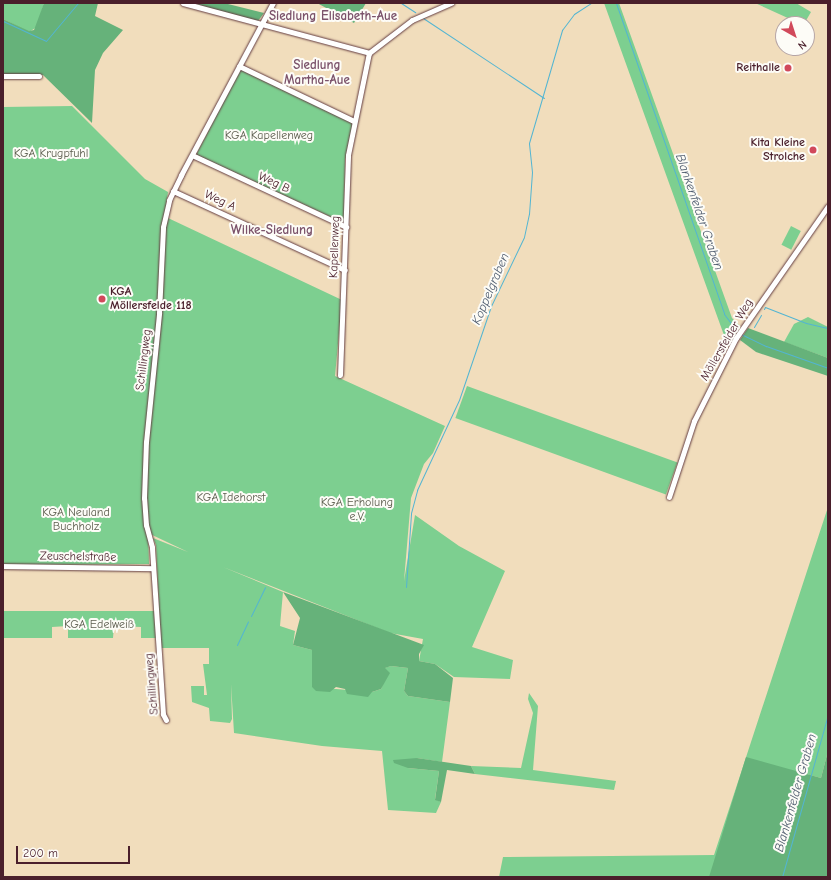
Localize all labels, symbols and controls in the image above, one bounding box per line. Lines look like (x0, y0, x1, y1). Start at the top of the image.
district label: Siedlung Elisabeth-Aue (269, 8, 397, 24)
north arrow (775, 16, 815, 56)
text: N (795, 38, 809, 52)
district label: Siedlung Martha-Aue (284, 58, 350, 89)
place label: Reithalle (736, 61, 780, 75)
marker: Reithalle (783, 63, 793, 73)
park label: KGA Kapellenweg (225, 129, 313, 143)
place label: Kita Kleine Strolche (751, 136, 805, 164)
marker: Kita Kleine Strolche (808, 145, 818, 155)
park label: KGA Krugpfuhl (14, 147, 88, 161)
water label: Blankenfelder Graben (672, 152, 726, 272)
street label: Weg B (256, 169, 292, 197)
street label: Weg A (202, 188, 238, 214)
street label: Kapellenweg (327, 216, 343, 278)
district label: Wilke-Siedlung (231, 222, 313, 238)
water label: Koppelgraben (469, 251, 513, 327)
place label: KGA Möllersfelde 118 (110, 285, 192, 313)
marker: KGA Möllersfelde 118 (97, 294, 107, 304)
street label: Möllersfelder Weg (698, 296, 756, 384)
street label: Schillingweg (133, 328, 155, 392)
park label: KGA Idehorst (197, 491, 265, 505)
park label: KGA Erholung e.V. (321, 496, 393, 524)
park label: KGA Neuland Buchholz (42, 506, 110, 534)
street label: Zeuschelstraße (40, 549, 116, 565)
park label: KGA Edelweiß (64, 618, 134, 632)
street label: Schillingweg (142, 653, 162, 715)
water label: Blankenfelder Graben (772, 732, 820, 854)
scale bar (18, 838, 132, 864)
text: 200 m (23, 846, 58, 860)

